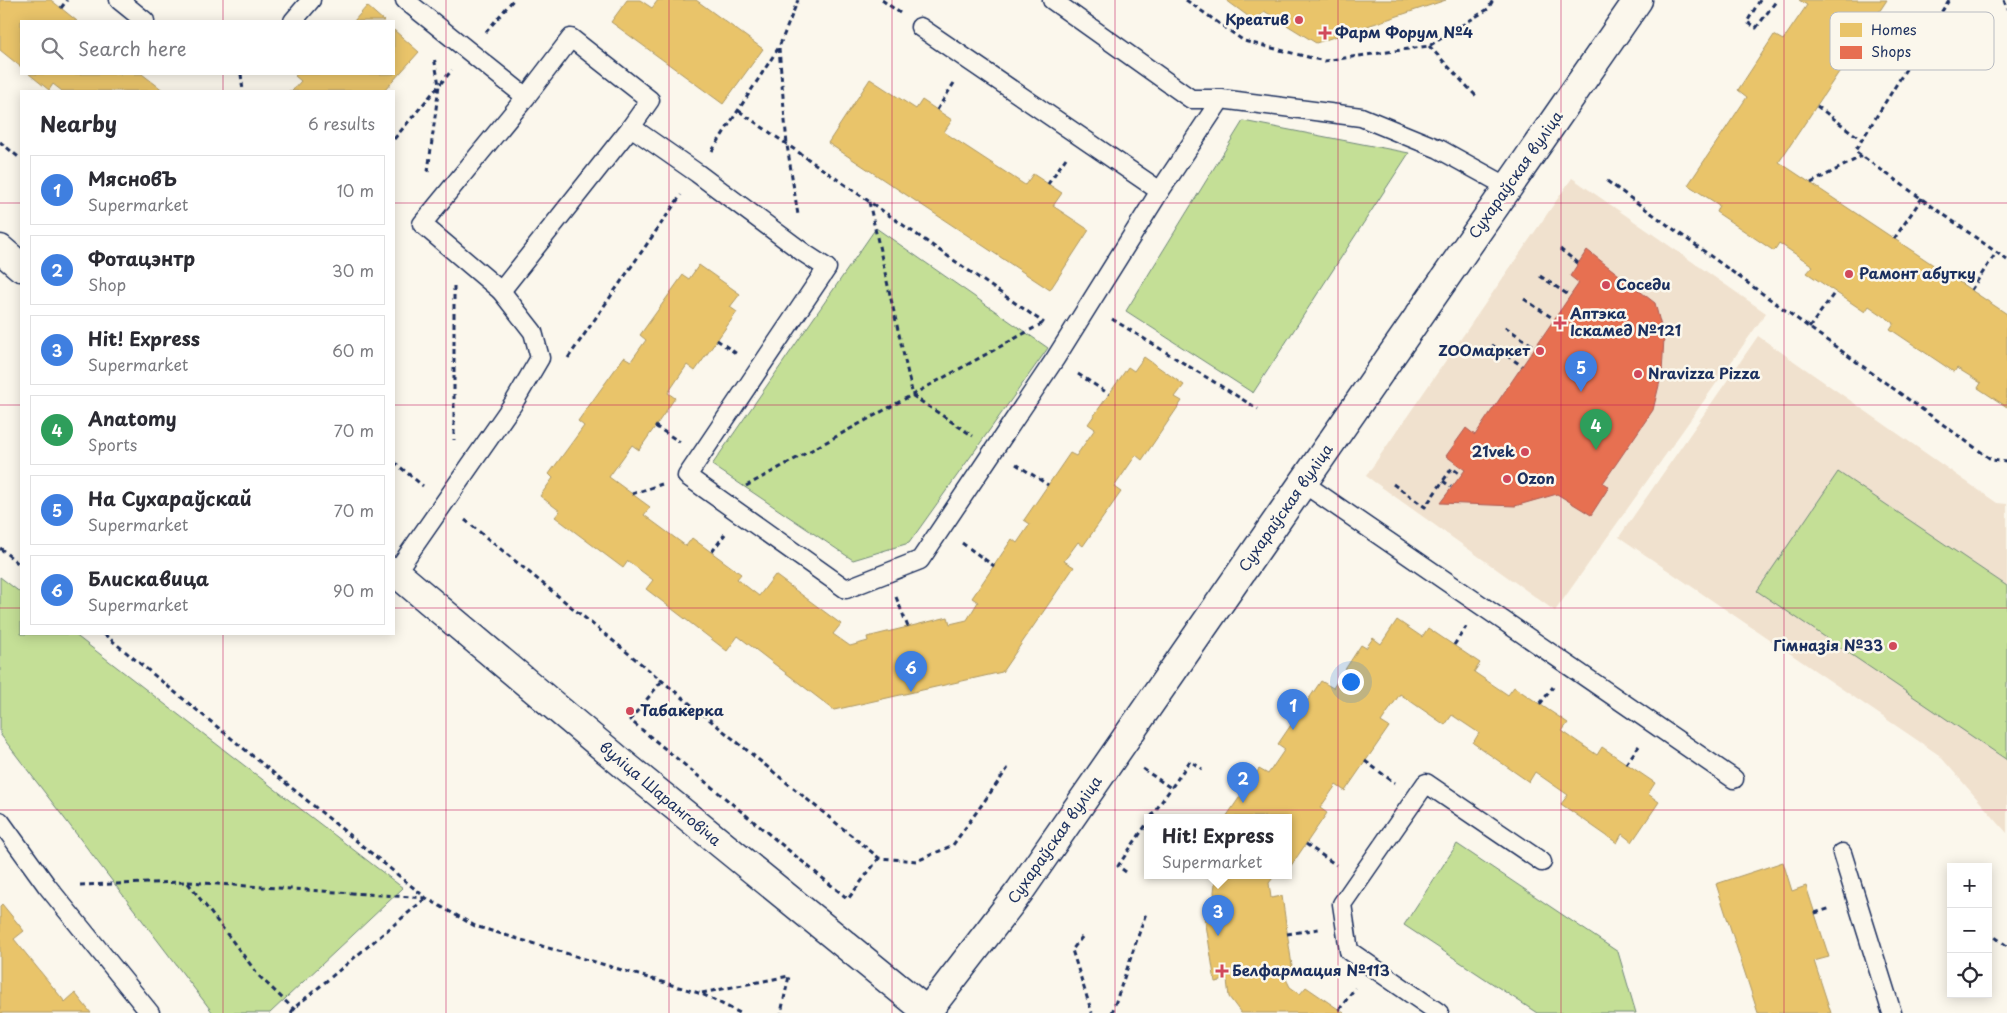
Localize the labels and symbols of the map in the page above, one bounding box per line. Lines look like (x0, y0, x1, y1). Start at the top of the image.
place label: Креатив (1225, 7, 1289, 30)
legend (1830, 12, 1994, 70)
marker: Креатив (1293, 14, 1305, 26)
text: Homes (1871, 19, 1917, 40)
place label: Фарм Форум №4 (1335, 20, 1473, 43)
marker: Фарм Форум №4 (1319, 27, 1331, 39)
text: Shops (1871, 41, 1911, 62)
street label: Сухараўская вуліца (1462, 105, 1568, 243)
place label: Рамонт абутку (1859, 261, 1976, 284)
marker: Рамонт абутку (1843, 268, 1855, 280)
place label: Соседи (1616, 272, 1671, 295)
marker: Соседи (1600, 279, 1612, 291)
place label: Аптэка Іскамед №121 (1569, 301, 1681, 341)
marker: Аптэка Іскамед №121 (1554, 317, 1566, 329)
place label: ZOOмаркет (1438, 338, 1531, 361)
marker: ZOOмаркет (1534, 345, 1546, 357)
pin: 5 (1565, 351, 1597, 392)
place label: Nravizza Pizza (1648, 361, 1760, 384)
marker: Nravizza Pizza (1632, 368, 1644, 380)
pin: 4 (1580, 409, 1612, 450)
street label: Сухараўская вуліца (1232, 438, 1338, 576)
place label: 21vek (1472, 439, 1515, 462)
marker: 21vek (1519, 446, 1531, 458)
place label: Ozon (1517, 466, 1555, 489)
marker: Ozon (1501, 473, 1513, 485)
place label: Гімназія №33 (1773, 633, 1883, 656)
marker: Гімназія №33 (1887, 640, 1899, 652)
pin: 6 (895, 651, 927, 692)
your location (1338, 669, 1364, 695)
pin: 1 (1277, 689, 1309, 730)
place label: Табакерка (640, 698, 724, 721)
marker: Табакерка (624, 705, 636, 717)
street label: вуліца Шаранговіча (595, 735, 728, 851)
pin: 2 (1227, 762, 1259, 803)
street label: Сухараўская вуліца (1001, 770, 1107, 908)
pin: 3 (1202, 895, 1234, 936)
place label: Белфармация №113 (1232, 958, 1390, 981)
marker: Белфармация №113 (1216, 965, 1228, 977)

